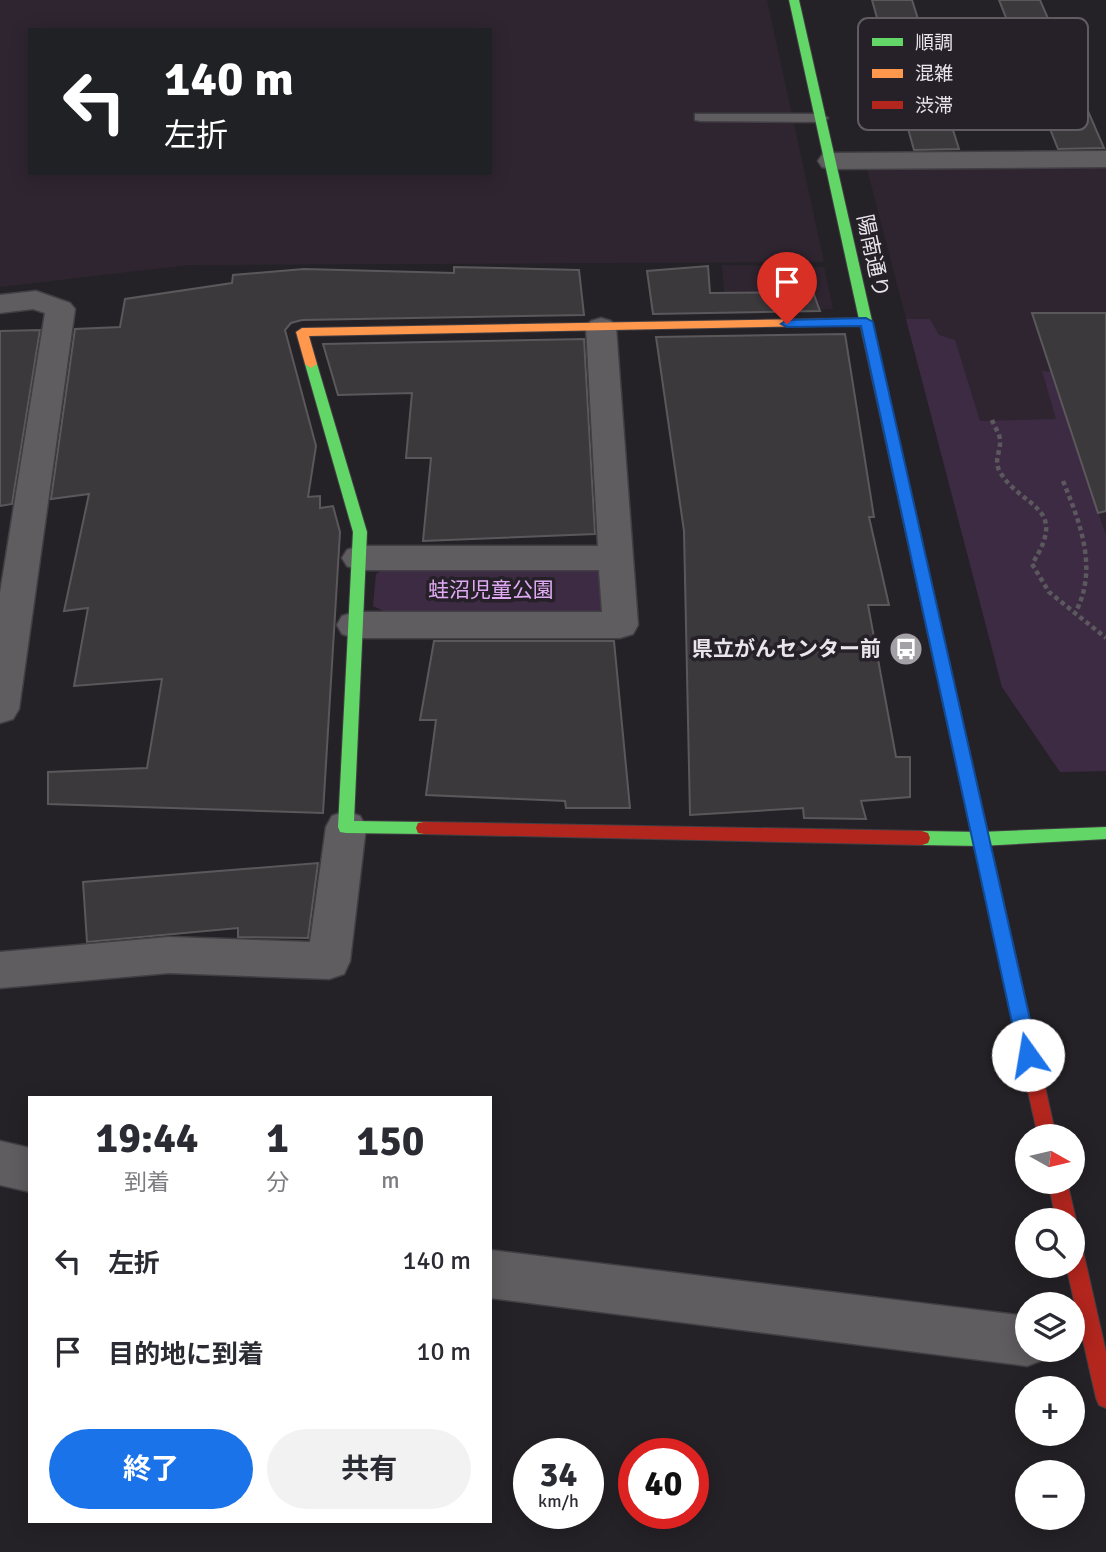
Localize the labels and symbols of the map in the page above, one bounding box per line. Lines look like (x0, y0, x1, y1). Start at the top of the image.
legend (858, 18, 1088, 130)
text: 順調 (915, 31, 953, 55)
text: 混雑 (915, 62, 953, 86)
text: 渋滞 (915, 94, 953, 118)
street label: 陽南通り (852, 212, 894, 300)
pin (757, 252, 817, 324)
park label: 蛙沼児童公園 (428, 577, 554, 603)
bus stop icon: 県立がんセンター前 (887, 630, 925, 668)
place label: 県立がんセンター前 (692, 636, 881, 662)
position arrow (991, 1018, 1065, 1092)
north arrow (1015, 1124, 1085, 1194)
speed limit sign: 40 (618, 1438, 709, 1529)

